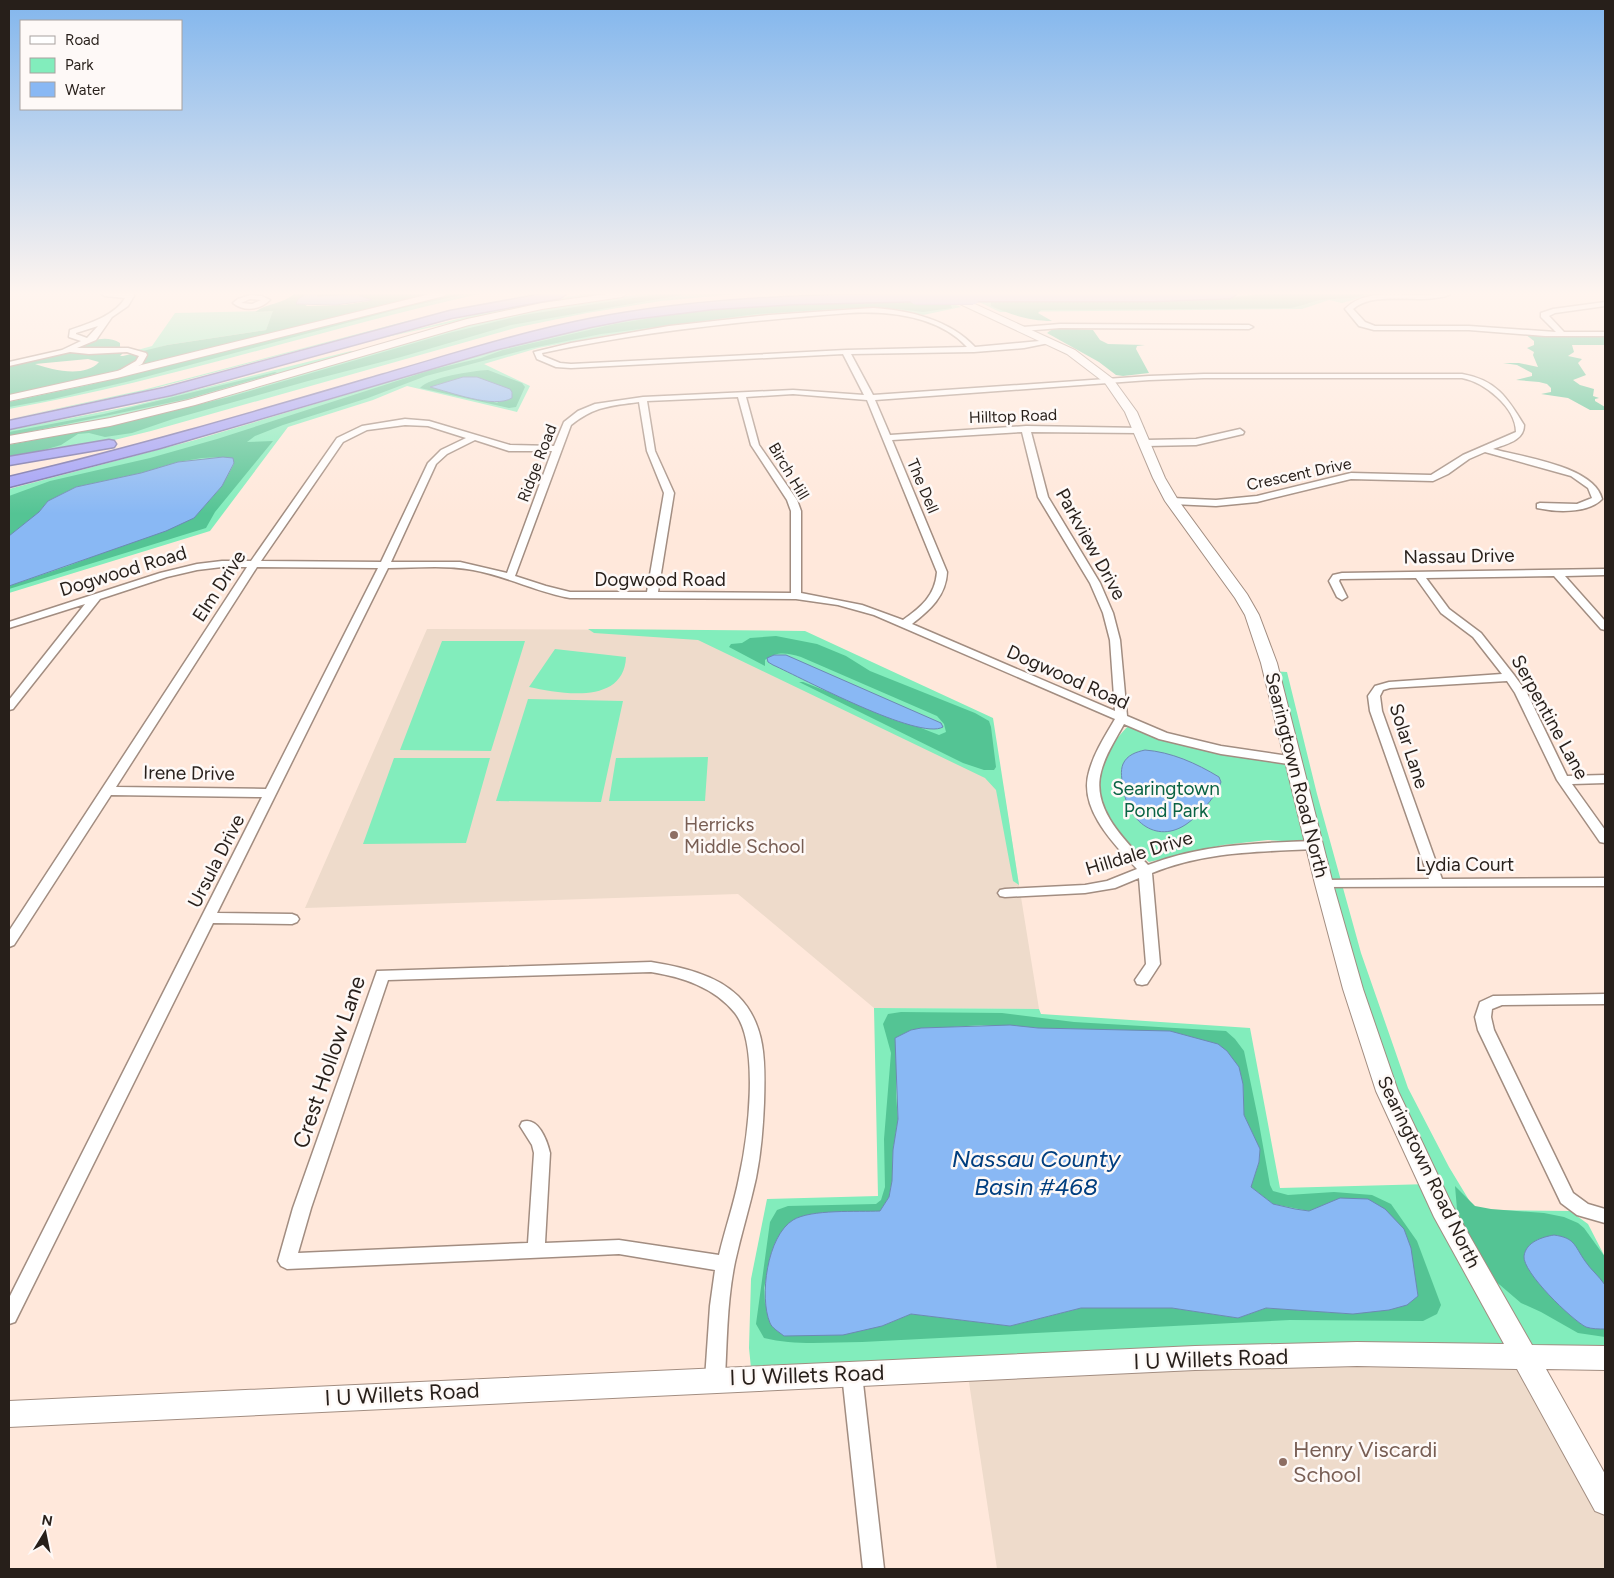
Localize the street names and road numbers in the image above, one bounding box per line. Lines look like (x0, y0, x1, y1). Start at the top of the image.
street label: Hilltop Road (969, 405, 1057, 427)
street label: Ridge Road (513, 421, 561, 505)
street label: Birch Hill (765, 439, 813, 503)
street label: Crescent Drive (1245, 454, 1353, 494)
street label: The Dell (903, 456, 943, 516)
street label: Parkview Drive (1051, 484, 1131, 604)
street label: Dogwood Road (57, 541, 189, 601)
street label: Nassau Drive (1403, 544, 1515, 568)
street label: Elm Drive (188, 546, 250, 626)
street label: Dogwood Road (594, 568, 726, 591)
street label: Dogwood Road (1003, 640, 1133, 714)
street label: Serpentine Lane (1506, 651, 1594, 783)
street label: Searingtown Road North (1260, 670, 1334, 880)
street label: Solar Lane (1384, 700, 1434, 792)
street label: Irene Drive (143, 761, 235, 785)
street label: Ursula Drive (183, 810, 249, 912)
street label: Hilldale Drive (1083, 826, 1195, 880)
street label: Lydia Court (1416, 853, 1514, 876)
street label: Crest Hollow Lane (287, 972, 371, 1152)
street label: Searingtown Road North (1372, 1072, 1486, 1272)
street label: I U Willets Road (1133, 1343, 1289, 1375)
street label: I U Willets Road (729, 1359, 885, 1391)
street label: I U Willets Road (324, 1376, 480, 1412)

